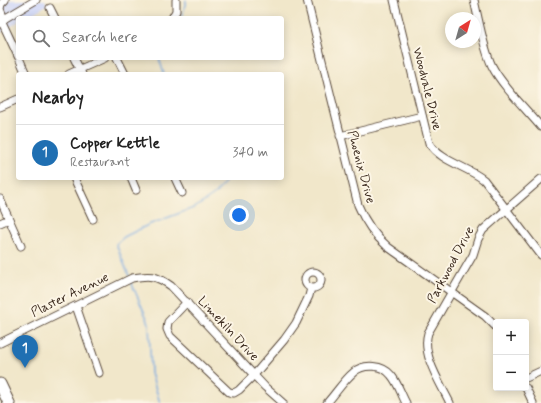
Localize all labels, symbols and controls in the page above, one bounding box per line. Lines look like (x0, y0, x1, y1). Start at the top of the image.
north arrow (445, 12, 481, 48)
search box (16, 16, 284, 60)
icon: search (30, 27, 52, 49)
text: Search here (62, 28, 138, 48)
street label: Woodvale Drive (409, 46, 445, 132)
text: Nearby (32, 87, 84, 109)
street label: Phoenix Drive (343, 129, 379, 206)
text: Copper Kettle (70, 134, 160, 154)
text: 1 (42, 144, 48, 161)
text: 340 m (233, 144, 268, 161)
text: Restaurant (70, 154, 130, 171)
your location (229, 205, 249, 225)
street label: Parkwood Drive (424, 224, 478, 306)
street label: Plaster Avenue (28, 269, 112, 321)
street label: Limekiln Drive (194, 293, 262, 365)
map controls (493, 319, 529, 391)
button: + (493, 319, 529, 355)
pin: 1 (12, 335, 38, 368)
button: − (493, 355, 529, 391)

